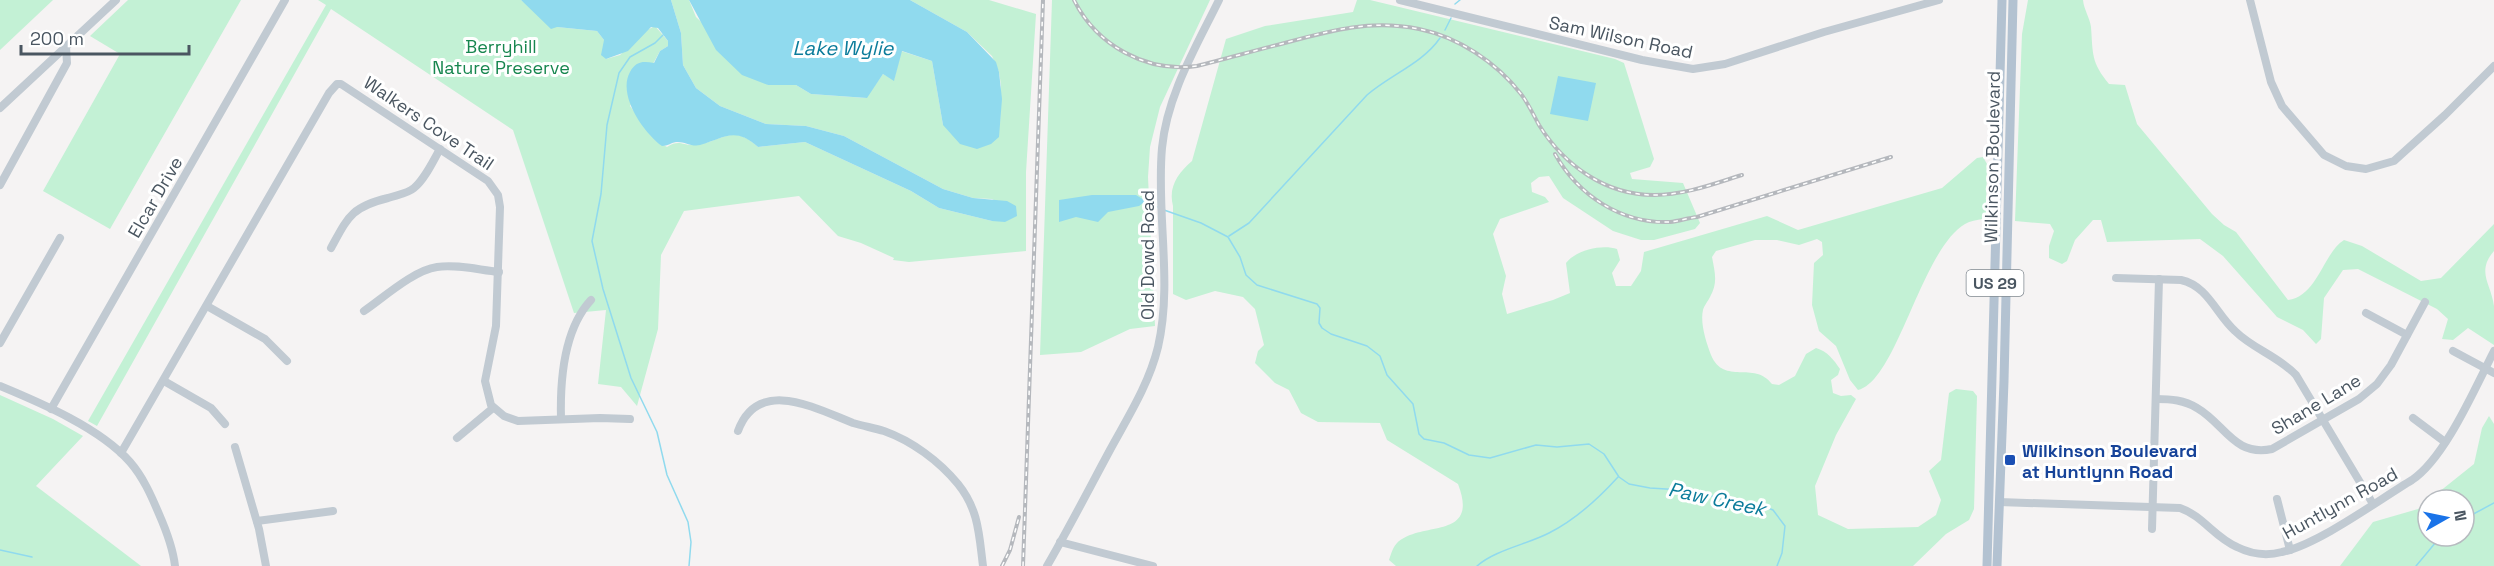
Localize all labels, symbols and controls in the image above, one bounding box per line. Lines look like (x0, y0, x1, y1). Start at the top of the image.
street label: Sam Wilson Road (1547, 11, 1695, 63)
scale bar (21, 18, 189, 56)
text: 200 m (30, 27, 84, 50)
park label: Berryhill Nature Preserve (432, 35, 570, 79)
water label: Lake Wylie (793, 35, 895, 61)
street label: Walkers Cove Trail (359, 71, 499, 175)
street label: Wilkinson Boulevard (1979, 71, 2005, 243)
street label: Elcar Drive (122, 152, 188, 242)
street label: Old Dowd Road (1136, 190, 1159, 320)
road number: US 29 (1966, 270, 2024, 296)
street label: Shane Lane (2267, 368, 2365, 440)
place label: Wilkinson Boulevard at Huntlynn Road (2022, 439, 2197, 483)
marker: Wilkinson Boulevard at Huntlynn Road (2003, 453, 2017, 467)
street label: Huntlynn Road (2278, 462, 2402, 544)
water label: Paw Creek (1666, 476, 1770, 522)
north arrow (2416, 488, 2476, 548)
text: N (2449, 509, 2472, 523)

